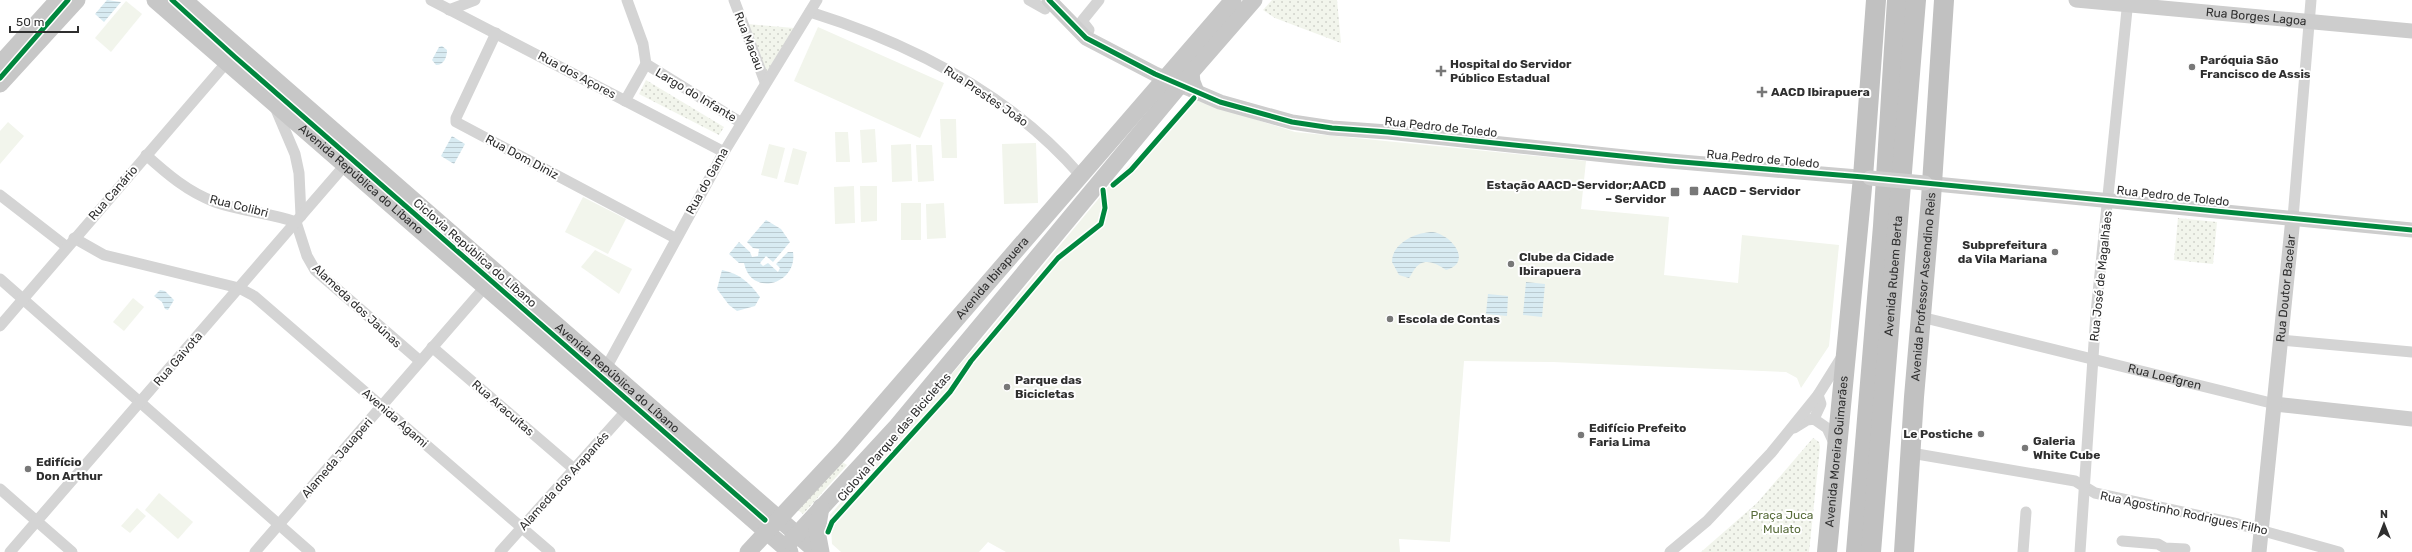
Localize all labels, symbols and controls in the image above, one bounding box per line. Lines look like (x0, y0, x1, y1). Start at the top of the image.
street label: Rua Borges Lagoa (2205, 5, 2307, 28)
scale bar (10, 8, 78, 34)
street label: Rua Macau (731, 10, 767, 72)
text: 50 m (16, 15, 44, 29)
street label: Rua dos Açores (536, 49, 618, 101)
place label: Paróquia São Francisco de Assis (2200, 53, 2311, 81)
place label: Hospital do Servidor Público Estadual (1450, 57, 1572, 85)
marker: Paróquia São Francisco de Assis (2187, 62, 2197, 72)
street label: Rua Prestes João (941, 63, 1031, 129)
street label: Largo do Infante (653, 65, 739, 125)
marker: Hospital do Servidor Público Estadual (1435, 65, 1447, 77)
place label: AACD Ibirapuera (1771, 85, 1870, 99)
marker: AACD Ibirapuera (1756, 86, 1768, 98)
street label: Rua Pedro de Toledo (1384, 114, 1498, 140)
street label: Avenida República do Líbano (296, 121, 426, 237)
street label: Rua Dom Diniz (483, 132, 561, 182)
street label: Rua do Gama (683, 145, 731, 217)
street label: Rua Pedro de Toledo (1706, 147, 1820, 171)
street label: Rua Canário (86, 163, 141, 223)
place label: Estação AACD-Servidor;AACD – Servidor (1487, 178, 1667, 206)
street label: Rua Pedro de Toledo (2116, 183, 2230, 209)
place label: AACD – Servidor (1703, 184, 1801, 198)
marker: AACD – Servidor (1688, 185, 1700, 197)
marker: Estação AACD-Servidor;AACD – Servidor (1669, 186, 1681, 198)
street label: Rua Colibri (208, 192, 270, 220)
street label: Avenida Professor Ascendino Reis (1908, 192, 1938, 382)
street label: Ciclovia República do Líbano (410, 196, 540, 310)
street label: Rua José de Magalhães (2087, 210, 2115, 342)
street label: Avenida Rubem Berta (1882, 215, 1905, 337)
street label: Rua Doutor Bacelar (2273, 233, 2298, 343)
street label: Avenida Ibirapuera (953, 234, 1032, 322)
place label: Subprefeitura da Vila Mariana (1958, 238, 2047, 266)
marker: Subprefeitura da Vila Mariana (2050, 247, 2060, 257)
place label: Clube da Cidade Ibirapuera (1519, 250, 1614, 278)
marker: Clube da Cidade Ibirapuera (1506, 259, 1516, 269)
street label: Alameda dos Jaúnas (310, 261, 404, 351)
place label: Escola de Contas (1398, 312, 1500, 326)
marker: Escola de Contas (1385, 314, 1395, 324)
street label: Avenida República do Líbano (552, 320, 683, 436)
street label: Rua Gaivota (151, 329, 205, 389)
street label: Rua Loefgren (2127, 361, 2203, 393)
street label: Ciclovia Parque das Bicicletas (834, 370, 954, 504)
place label: Parque das Bicicletas (1015, 373, 1082, 401)
street label: Avenida Moreira Guimarães (1822, 375, 1851, 528)
street label: Rua Aracuítas (469, 377, 537, 439)
marker: Parque das Bicicletas (1002, 382, 1012, 392)
street label: Avenida Agami (359, 386, 431, 450)
street label: Alameda Jauaperi (299, 415, 375, 501)
place label: Edifício Prefeito Faria Lima (1589, 421, 1686, 449)
place label: Le Postiche (1903, 427, 1973, 441)
street label: Alameda dos Arapanés (516, 429, 612, 533)
marker: Le Postiche (1976, 429, 1986, 439)
marker: Edifício Prefeito Faria Lima (1576, 430, 1586, 440)
place label: Galeria White Cube (2033, 434, 2100, 462)
marker: Galeria White Cube (2020, 443, 2030, 453)
place label: Edifício Don Arthur (36, 455, 103, 483)
marker: Edifício Don Arthur (23, 464, 33, 474)
street label: Rua Agostinho Rodrigues Filho (2099, 488, 2269, 538)
north arrow (2364, 504, 2404, 544)
park label: Praça Juca Mulato (1750, 508, 1814, 536)
text: N (2380, 508, 2388, 521)

